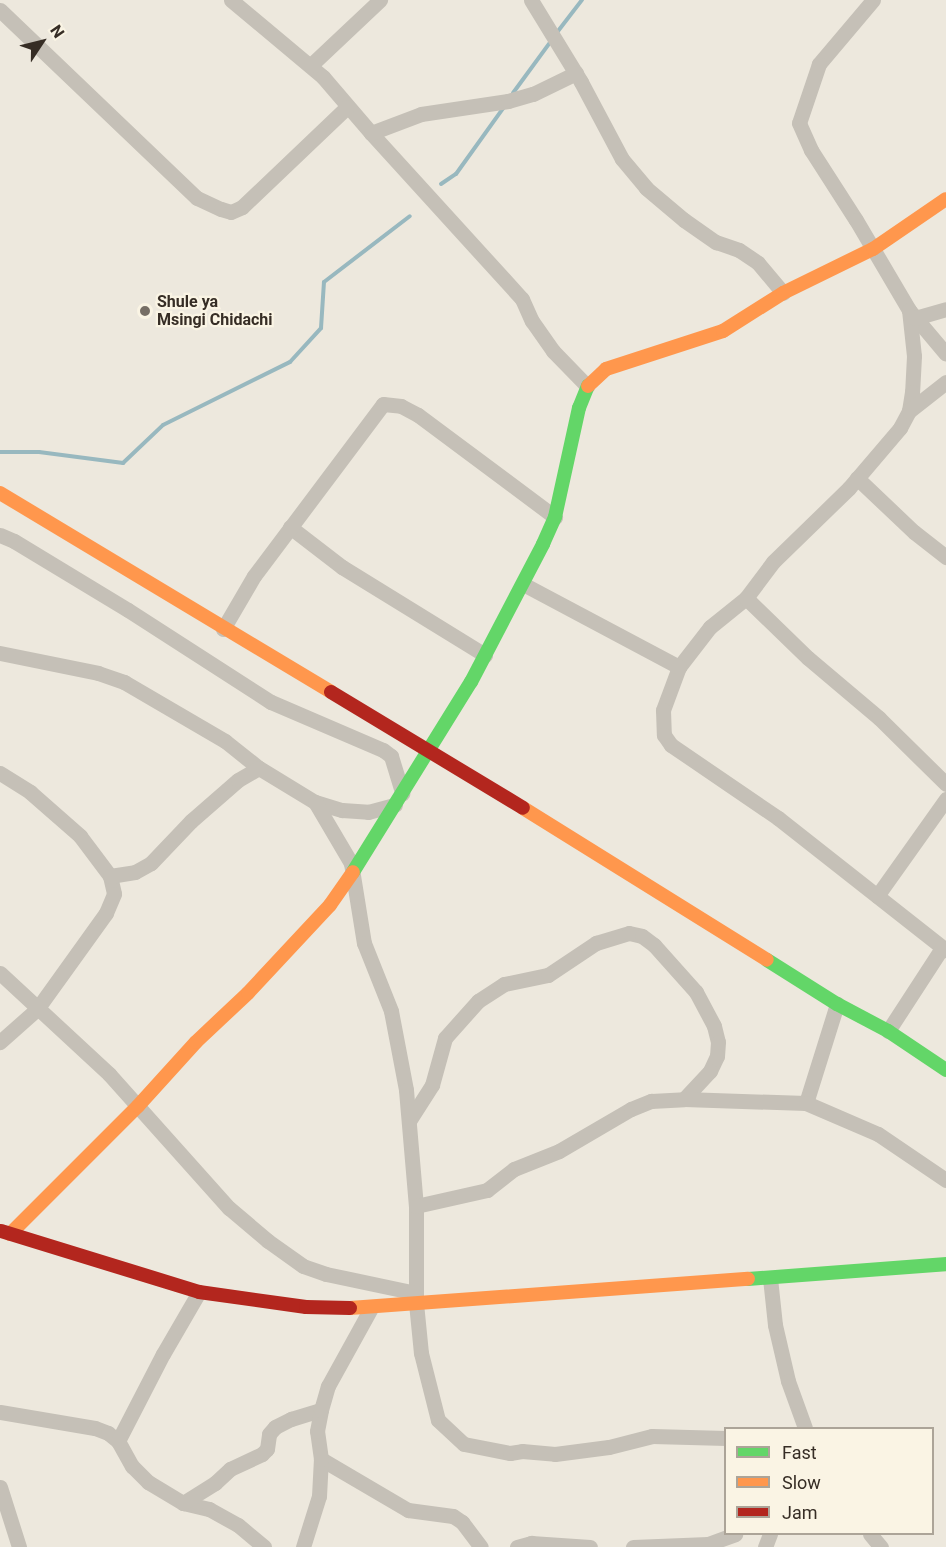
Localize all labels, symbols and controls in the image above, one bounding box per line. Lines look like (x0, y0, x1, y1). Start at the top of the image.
north arrow (12, 12, 72, 72)
text: N (46, 21, 68, 41)
place label: Shule ya Msingi Chidachi (157, 292, 273, 330)
marker: Shule ya Msingi Chidachi (138, 304, 152, 318)
legend (724, 1427, 934, 1535)
text: Fast (782, 1442, 817, 1463)
text: Slow (782, 1472, 821, 1493)
text: Jam (782, 1502, 818, 1523)

